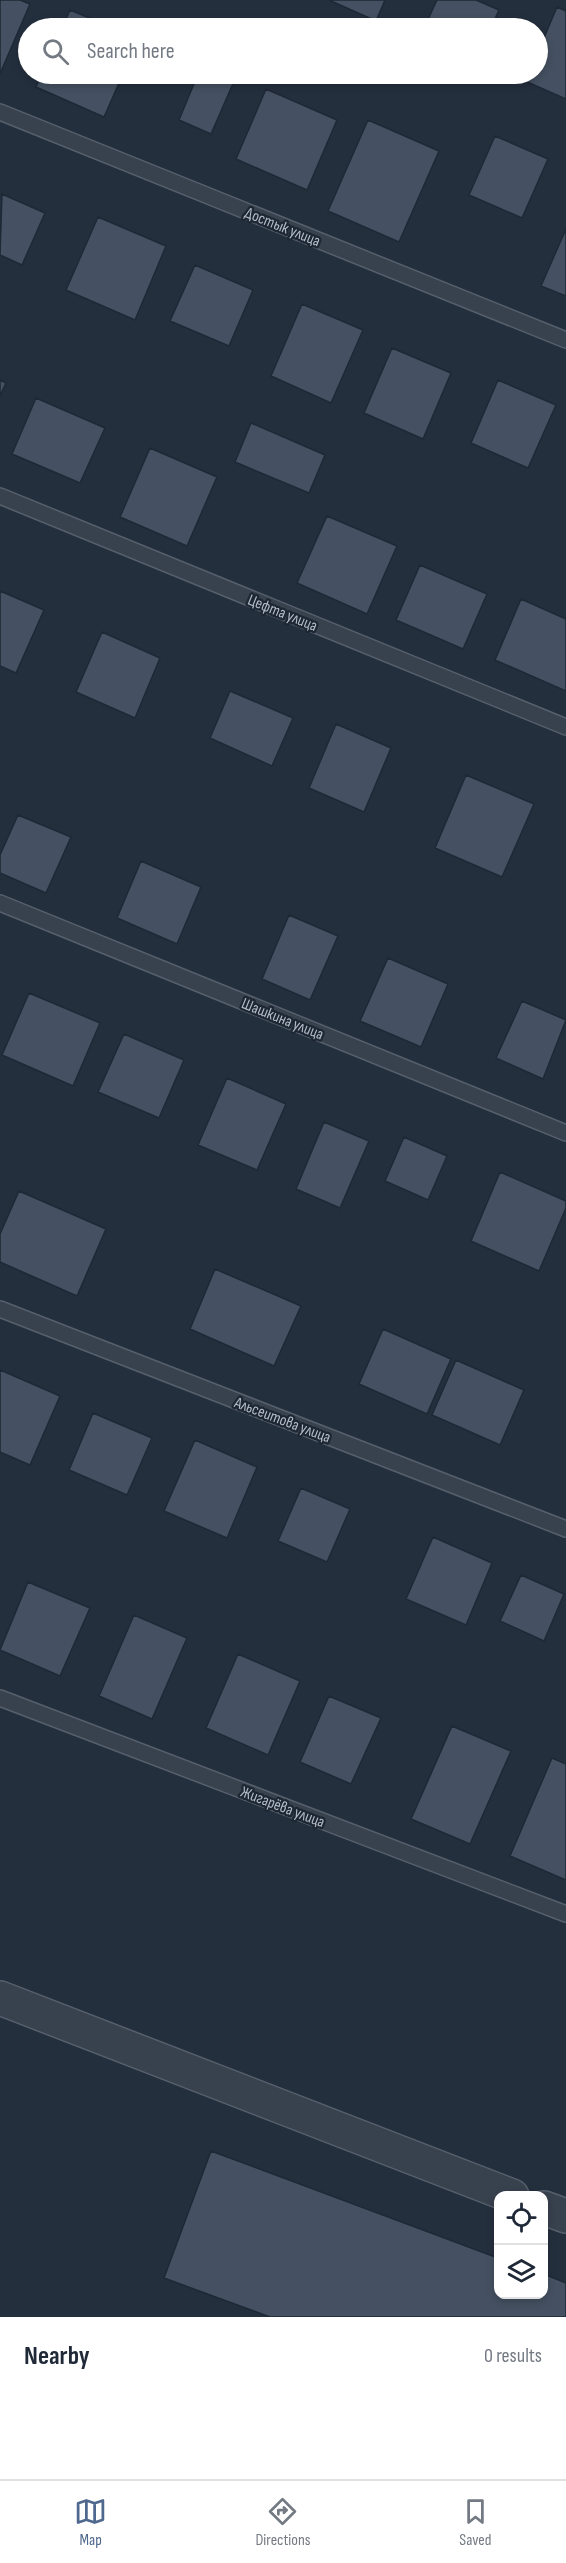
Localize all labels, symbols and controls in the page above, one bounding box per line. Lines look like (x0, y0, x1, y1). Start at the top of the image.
search box (18, 18, 548, 84)
icon: search (39, 35, 72, 68)
text: Search here (87, 38, 174, 65)
street label: Достык улица (242, 204, 323, 251)
street label: Цефта улица (245, 591, 320, 636)
street label: Шашкина улица (239, 994, 326, 1044)
street label: Альсеитова улица (231, 1393, 333, 1447)
street label: Жигарёва улица (238, 1783, 327, 1832)
map controls (494, 2191, 548, 2299)
button: locate (494, 2191, 548, 2245)
button: layers (494, 2245, 548, 2299)
text: Nearby (24, 2341, 90, 2372)
text: 0 results (484, 2344, 542, 2368)
tab: Map (74, 2495, 107, 2550)
tab: Directions (255, 2495, 311, 2550)
tab: Saved (459, 2495, 492, 2550)

